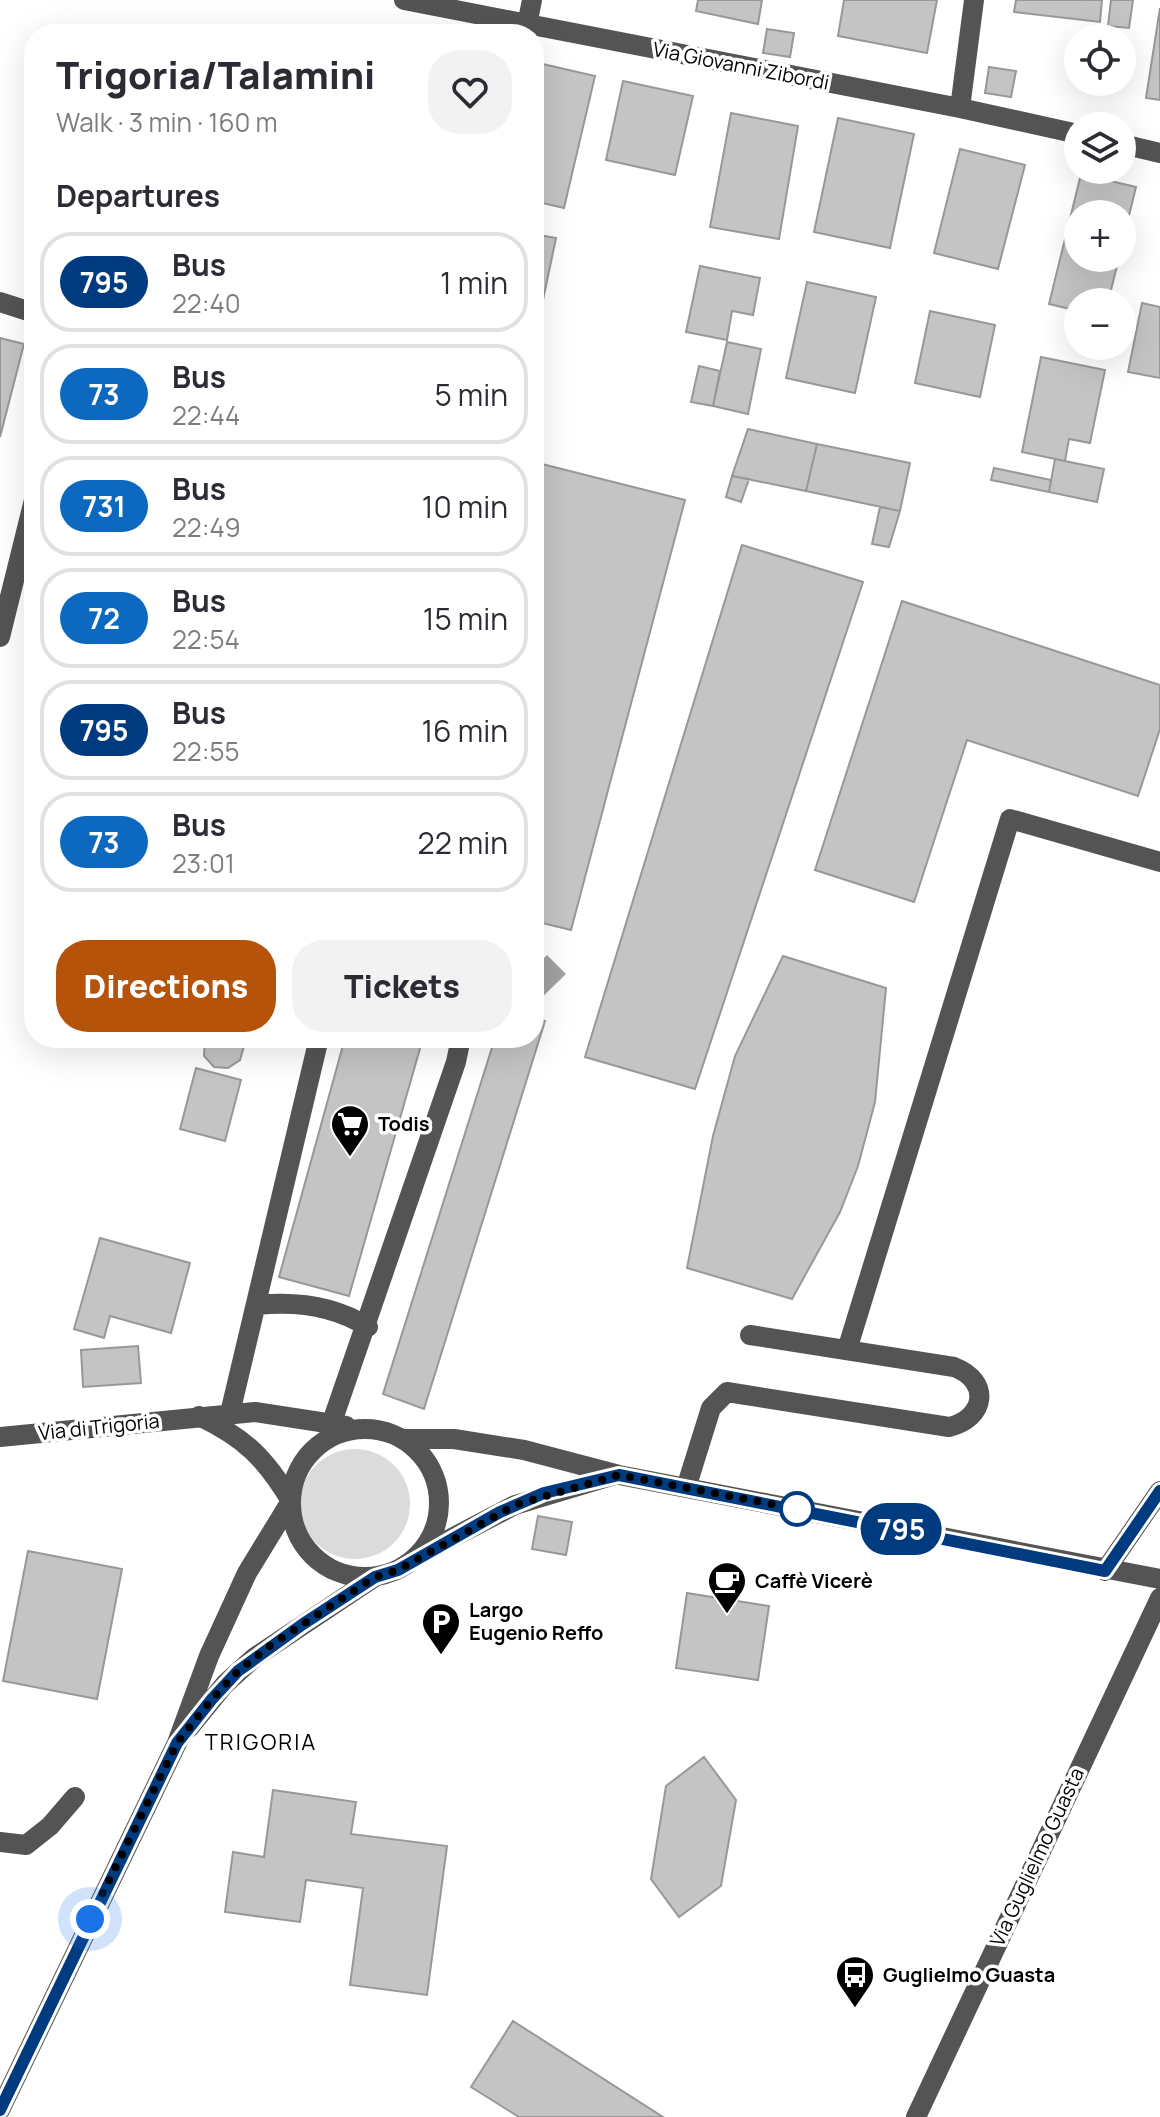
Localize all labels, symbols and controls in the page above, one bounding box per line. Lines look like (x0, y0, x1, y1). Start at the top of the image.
map controls (1064, 24, 1136, 360)
button: locate (1064, 24, 1136, 96)
street label: Via Giovanni Zibordi (651, 35, 831, 96)
text: Trigoria/Talamini (56, 48, 375, 100)
button: heart (428, 50, 512, 134)
text: Walk · 3 min · 160 m (56, 104, 278, 140)
button: layers (1064, 112, 1136, 184)
text: Departures (56, 175, 220, 216)
button: + (1064, 200, 1136, 272)
text: Bus (172, 244, 226, 285)
text: 1 min (440, 262, 508, 303)
text: 795 (80, 263, 128, 301)
text: 22:40 (172, 285, 241, 321)
button: − (1064, 288, 1136, 360)
text: Bus (172, 356, 226, 397)
text: 5 min (434, 374, 508, 415)
text: 73 (88, 375, 120, 413)
text: 22:44 (172, 397, 240, 433)
text: Bus (172, 468, 226, 509)
text: 10 min (422, 486, 508, 527)
text: 731 (82, 487, 126, 525)
text: 22:49 (172, 509, 241, 545)
text: Bus (172, 580, 226, 621)
text: 15 min (423, 598, 508, 639)
text: 72 (88, 599, 120, 637)
text: 22:54 (172, 621, 240, 657)
text: Bus (172, 692, 226, 733)
text: 16 min (421, 710, 508, 751)
text: 795 (80, 711, 128, 749)
text: 22:55 (172, 733, 239, 769)
text: Bus (172, 804, 226, 845)
text: 22 min (418, 822, 508, 863)
text: 73 (88, 823, 120, 861)
text: 23:01 (172, 845, 235, 881)
button: Directions (56, 940, 276, 1032)
button: Tickets (292, 940, 512, 1032)
supermarket icon: Todis (329, 1103, 371, 1158)
place label: Todis (378, 1110, 430, 1137)
street label: Via di Trigoria (37, 1407, 161, 1446)
unlabelled marker (780, 1492, 814, 1526)
line badge: 795 (855, 1503, 947, 1555)
text: 795 (877, 1510, 925, 1548)
cafe icon: Caffè Vicerè (706, 1560, 748, 1615)
place label: Caffè Vicerè (755, 1567, 873, 1594)
place label: Largo Eugenio Reffo (469, 1596, 603, 1646)
parking icon: Largo Eugenio Reffo (420, 1601, 462, 1656)
district label: TRIGORIA (205, 1727, 317, 1757)
street label: Via Guglielmo Guasta (983, 1763, 1090, 1951)
your location (70, 1899, 110, 1939)
bus stop icon: Guglielmo Guasta (834, 1954, 876, 2009)
place label: Guglielmo Guasta (883, 1961, 1055, 1988)

